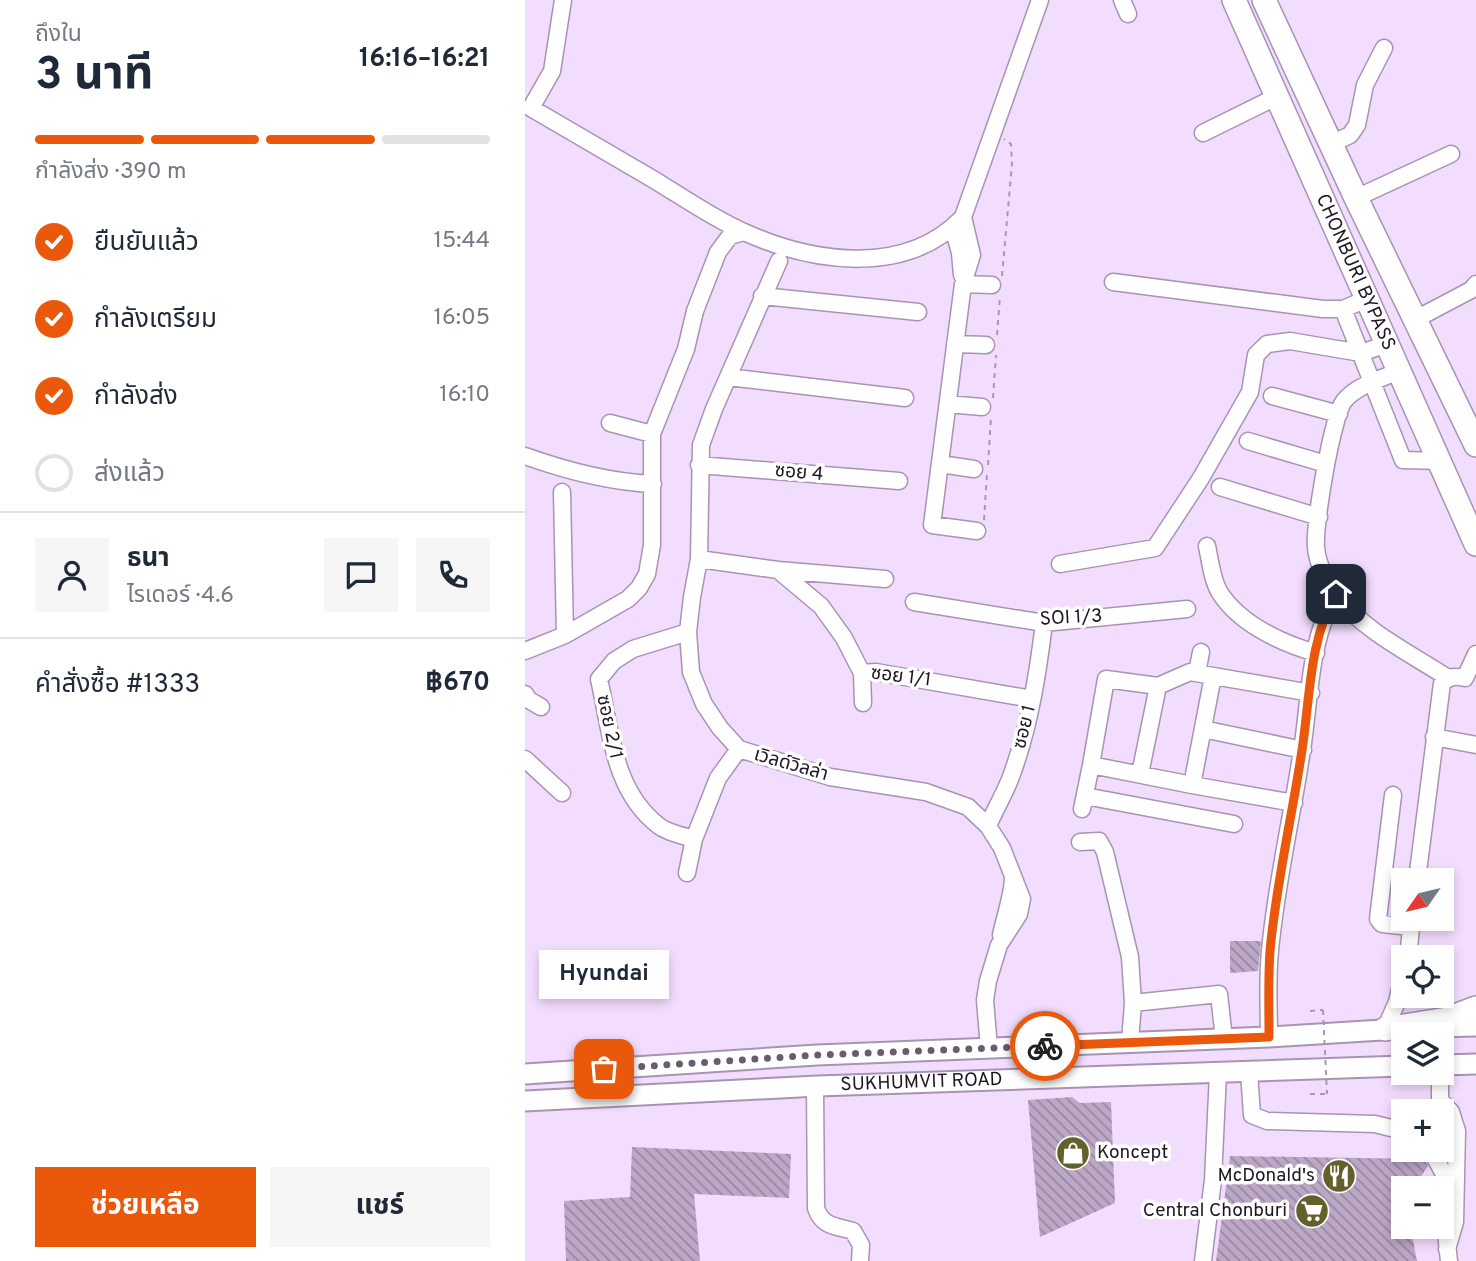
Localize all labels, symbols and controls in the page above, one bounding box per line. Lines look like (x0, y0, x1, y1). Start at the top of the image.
text: ถึงใน (35, 21, 82, 50)
text: 16:16–16:21 (359, 43, 490, 76)
text: 3 นาที (35, 47, 153, 106)
text: กำลังส่ง · 390 m (35, 158, 187, 187)
street label: CHONBURI BYPASS (1310, 190, 1400, 354)
icon: check (35, 223, 73, 261)
text: ยืนยันแล้ว (94, 227, 199, 260)
text: 15:44 (433, 227, 490, 256)
icon: check (35, 300, 73, 338)
text: กำลังเตรียม (94, 304, 217, 337)
text: 16:05 (433, 304, 490, 333)
icon: check (35, 377, 73, 415)
text: กำลังส่ง (94, 381, 178, 414)
text: 16:10 (439, 381, 490, 410)
text: ส่งแล้ว (94, 458, 165, 491)
street label: ซอย 4 (774, 459, 824, 487)
button: person (35, 538, 109, 612)
button: chat (324, 538, 398, 612)
button: phone (416, 538, 490, 612)
text: ธนา (127, 543, 170, 576)
pin (1306, 564, 1366, 624)
icon: home (1317, 575, 1355, 613)
text: ไรเดอร์ · 4.6 (127, 582, 234, 611)
street label: SOI 1/3 (1039, 604, 1103, 632)
street label: ซอย 1/1 (869, 661, 933, 693)
text: ฿670 (425, 667, 490, 700)
text: คำสั่งซื้อ #1333 (35, 669, 200, 702)
street label: ซอย 2/1 (590, 693, 628, 761)
street label: ซอย 1 (1008, 703, 1042, 751)
street label: เวิลด์วิลล่า (751, 742, 831, 787)
north arrow (1391, 868, 1454, 931)
map controls (1391, 868, 1454, 1239)
button: locate (1391, 945, 1454, 1008)
callout: Hyundai (539, 950, 669, 999)
text: Hyundai (559, 960, 649, 989)
courier (1010, 1011, 1080, 1081)
button: layers (1391, 1022, 1454, 1085)
icon: bike (1026, 1027, 1064, 1065)
pin (574, 1039, 634, 1099)
icon: bag (585, 1050, 623, 1088)
street label: SUKHUMVIT ROAD (840, 1068, 1003, 1097)
button: + (1391, 1099, 1454, 1162)
shop icon: Koncept (1054, 1134, 1092, 1172)
place label: Koncept (1097, 1141, 1168, 1165)
restaurant icon: McDonald's (1320, 1157, 1358, 1195)
place label: McDonald's (1217, 1164, 1315, 1188)
button: ช่วยเหลือ (35, 1167, 256, 1247)
button: แชร์ (270, 1167, 490, 1247)
button: − (1391, 1176, 1454, 1239)
supermarket icon: Central Chonburi (1293, 1192, 1331, 1230)
place label: Central Chonburi (1143, 1199, 1287, 1223)

